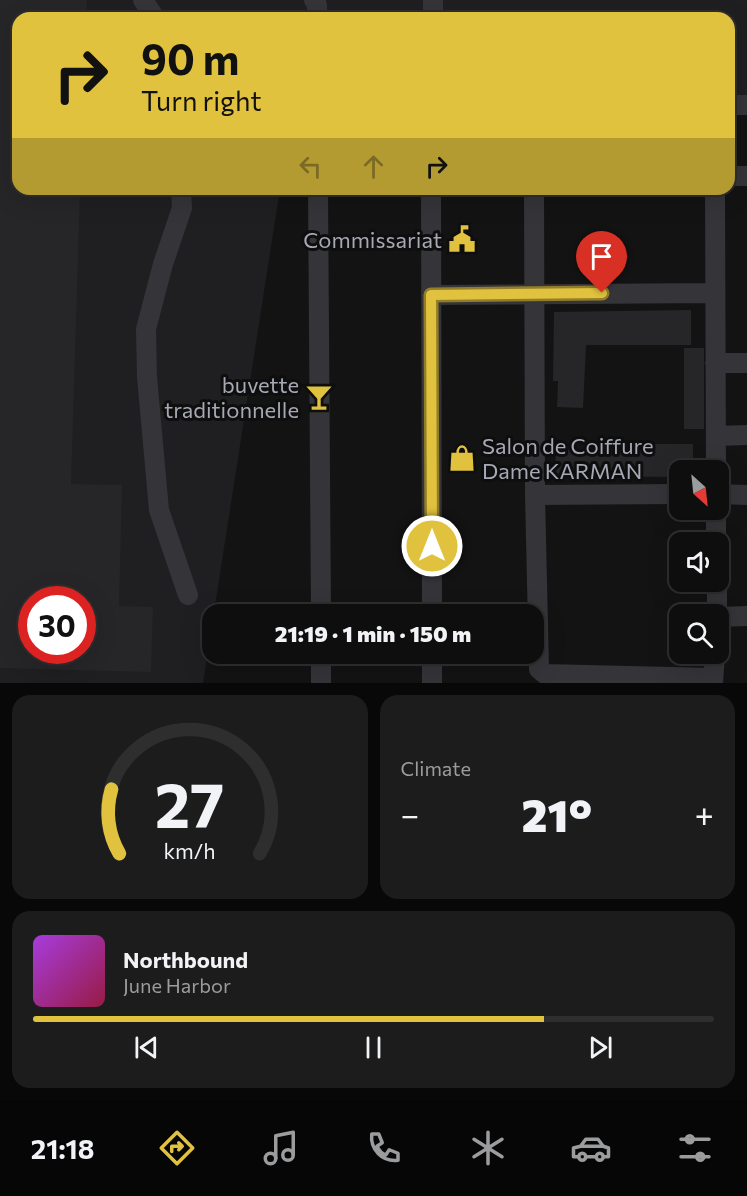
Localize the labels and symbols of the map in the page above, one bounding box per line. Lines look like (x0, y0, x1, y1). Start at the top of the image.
public building icon: Commissariat (447, 224, 477, 254)
place label: Commissariat (303, 226, 442, 253)
pin (576, 231, 627, 293)
place label: buvette traditionnelle (164, 371, 299, 423)
bar icon: buvette traditionnelle (304, 382, 334, 412)
place label: Salon de Coiffure Dame KARMAN (482, 432, 654, 484)
shop icon: Salon de Coiffure Dame KARMAN (447, 443, 477, 473)
north arrow (669, 460, 729, 520)
position arrow (400, 514, 464, 578)
speed limit sign: 30 (18, 586, 96, 664)

